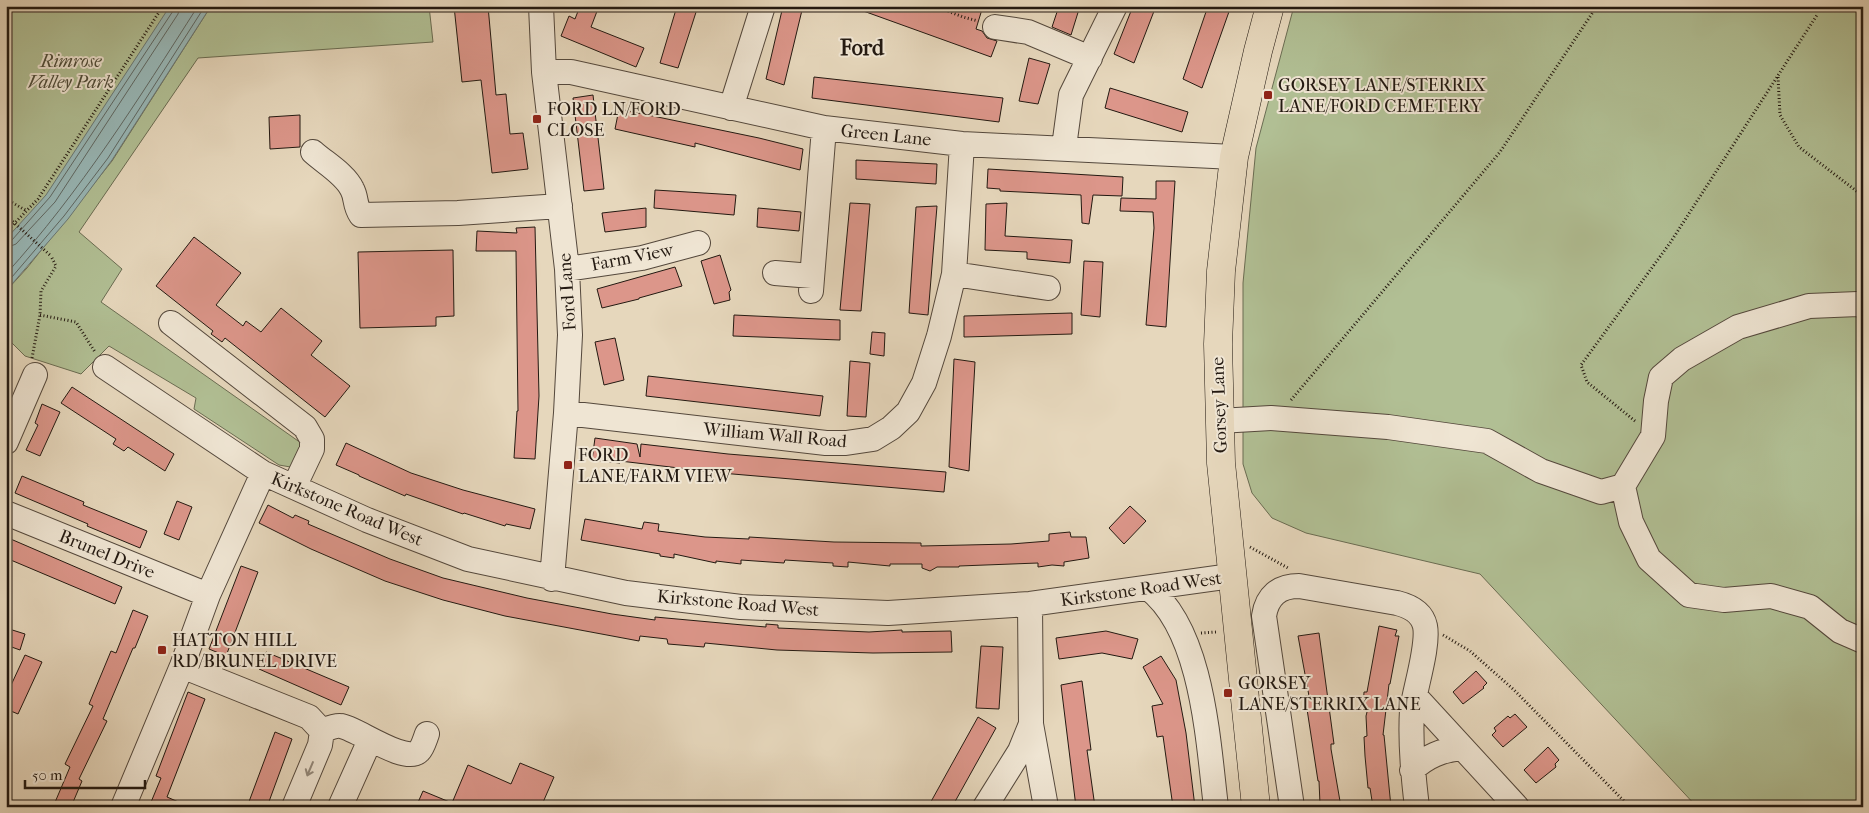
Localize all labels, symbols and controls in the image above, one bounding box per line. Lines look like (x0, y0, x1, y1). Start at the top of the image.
district label: Ford (839, 35, 885, 61)
park label: Rimrose Valley Park (28, 51, 114, 93)
place label: GORSEY LANE/STERRIX LANE/FORD CEMETERY (1278, 75, 1486, 117)
marker: GORSEY LANE/STERRIX LANE/FORD CEMETERY (1262, 89, 1274, 101)
place label: FORD LN/FORD CLOSE (547, 99, 681, 141)
marker: FORD LN/FORD CLOSE (531, 113, 543, 125)
street label: Green Lane (840, 120, 932, 151)
street label: Farm View (589, 239, 676, 276)
street label: Ford Lane (554, 252, 581, 332)
street label: Gorsey Lane (1207, 356, 1232, 454)
street label: William Wall Road (701, 419, 848, 452)
place label: FORD LANE/FARM VIEW (578, 445, 733, 487)
marker: FORD LANE/FARM VIEW (562, 459, 574, 471)
street label: Kirkstone Road West (268, 468, 426, 551)
street label: Brunel Drive (56, 526, 158, 583)
street label: Kirkstone Road West (1059, 568, 1224, 611)
street label: Kirkstone Road West (656, 586, 820, 621)
place label: HATTON HILL RD/BRUNEL DRIVE (172, 630, 337, 672)
marker: HATTON HILL RD/BRUNEL DRIVE (156, 644, 168, 656)
place label: GORSEY LANE/STERRIX LANE (1238, 673, 1421, 715)
marker: GORSEY LANE/STERRIX LANE (1222, 687, 1234, 699)
scale bar (25, 758, 145, 790)
one-way arrow (305, 761, 315, 776)
text: 50 m (32, 766, 63, 784)

